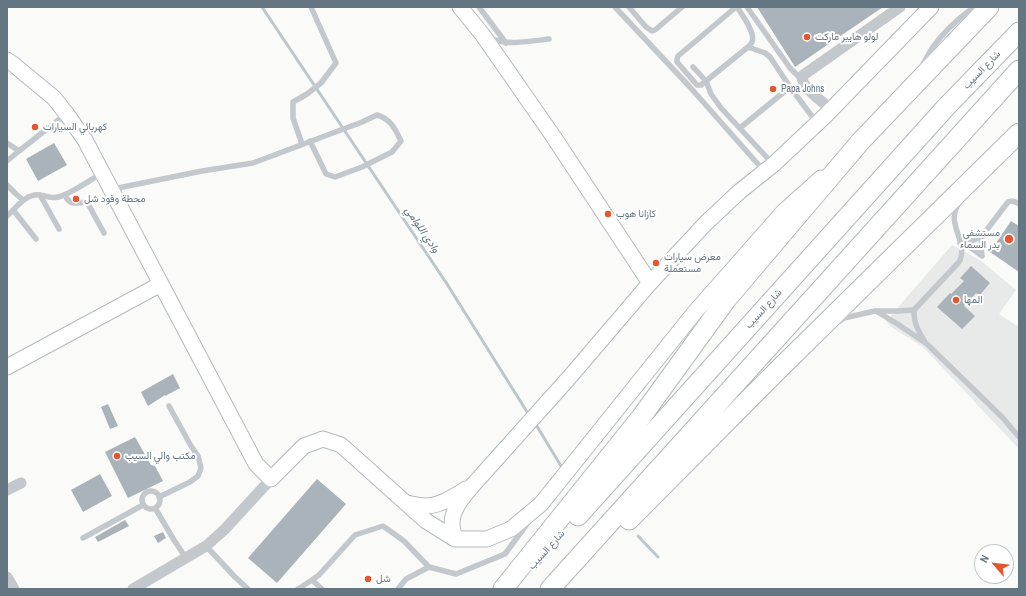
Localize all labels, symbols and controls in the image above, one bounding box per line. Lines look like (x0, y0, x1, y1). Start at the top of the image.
place label: لولو هايبر ماركت (815, 31, 878, 43)
marker: لولو هايبر ماركت (802, 32, 812, 42)
street label: شارع السيب (961, 48, 1003, 92)
place label: Papa Johns (781, 83, 824, 95)
marker: Papa Johns (768, 84, 778, 94)
place label: كهربائي السيارات (43, 121, 107, 133)
marker: كهربائي السيارات (30, 122, 40, 132)
place label: محطة وقود شل (84, 193, 145, 205)
marker: محطة وقود شل (71, 194, 81, 204)
water label: وادي اللوامي (402, 204, 442, 256)
place label: كازانا هوب (616, 208, 656, 220)
marker: كازانا هوب (603, 209, 613, 219)
place label: مستشفى بدر السماء (960, 227, 1000, 250)
marker: مستشفى بدر السماء (1003, 233, 1015, 245)
place label: معرض سيارات مستعملة (664, 251, 721, 274)
marker: معرض سيارات مستعملة (651, 258, 661, 268)
street label: شارع السيب (743, 287, 785, 331)
place label: المها (964, 294, 983, 306)
marker: المها (951, 295, 961, 305)
place label: مكتب والي السيب (125, 450, 196, 462)
marker: مكتب والي السيب (112, 451, 122, 461)
street label: شارع السيب (526, 528, 568, 572)
north arrow (974, 544, 1014, 584)
text: N (977, 553, 992, 565)
place label: شل (376, 573, 391, 585)
marker: شل (363, 574, 373, 584)

